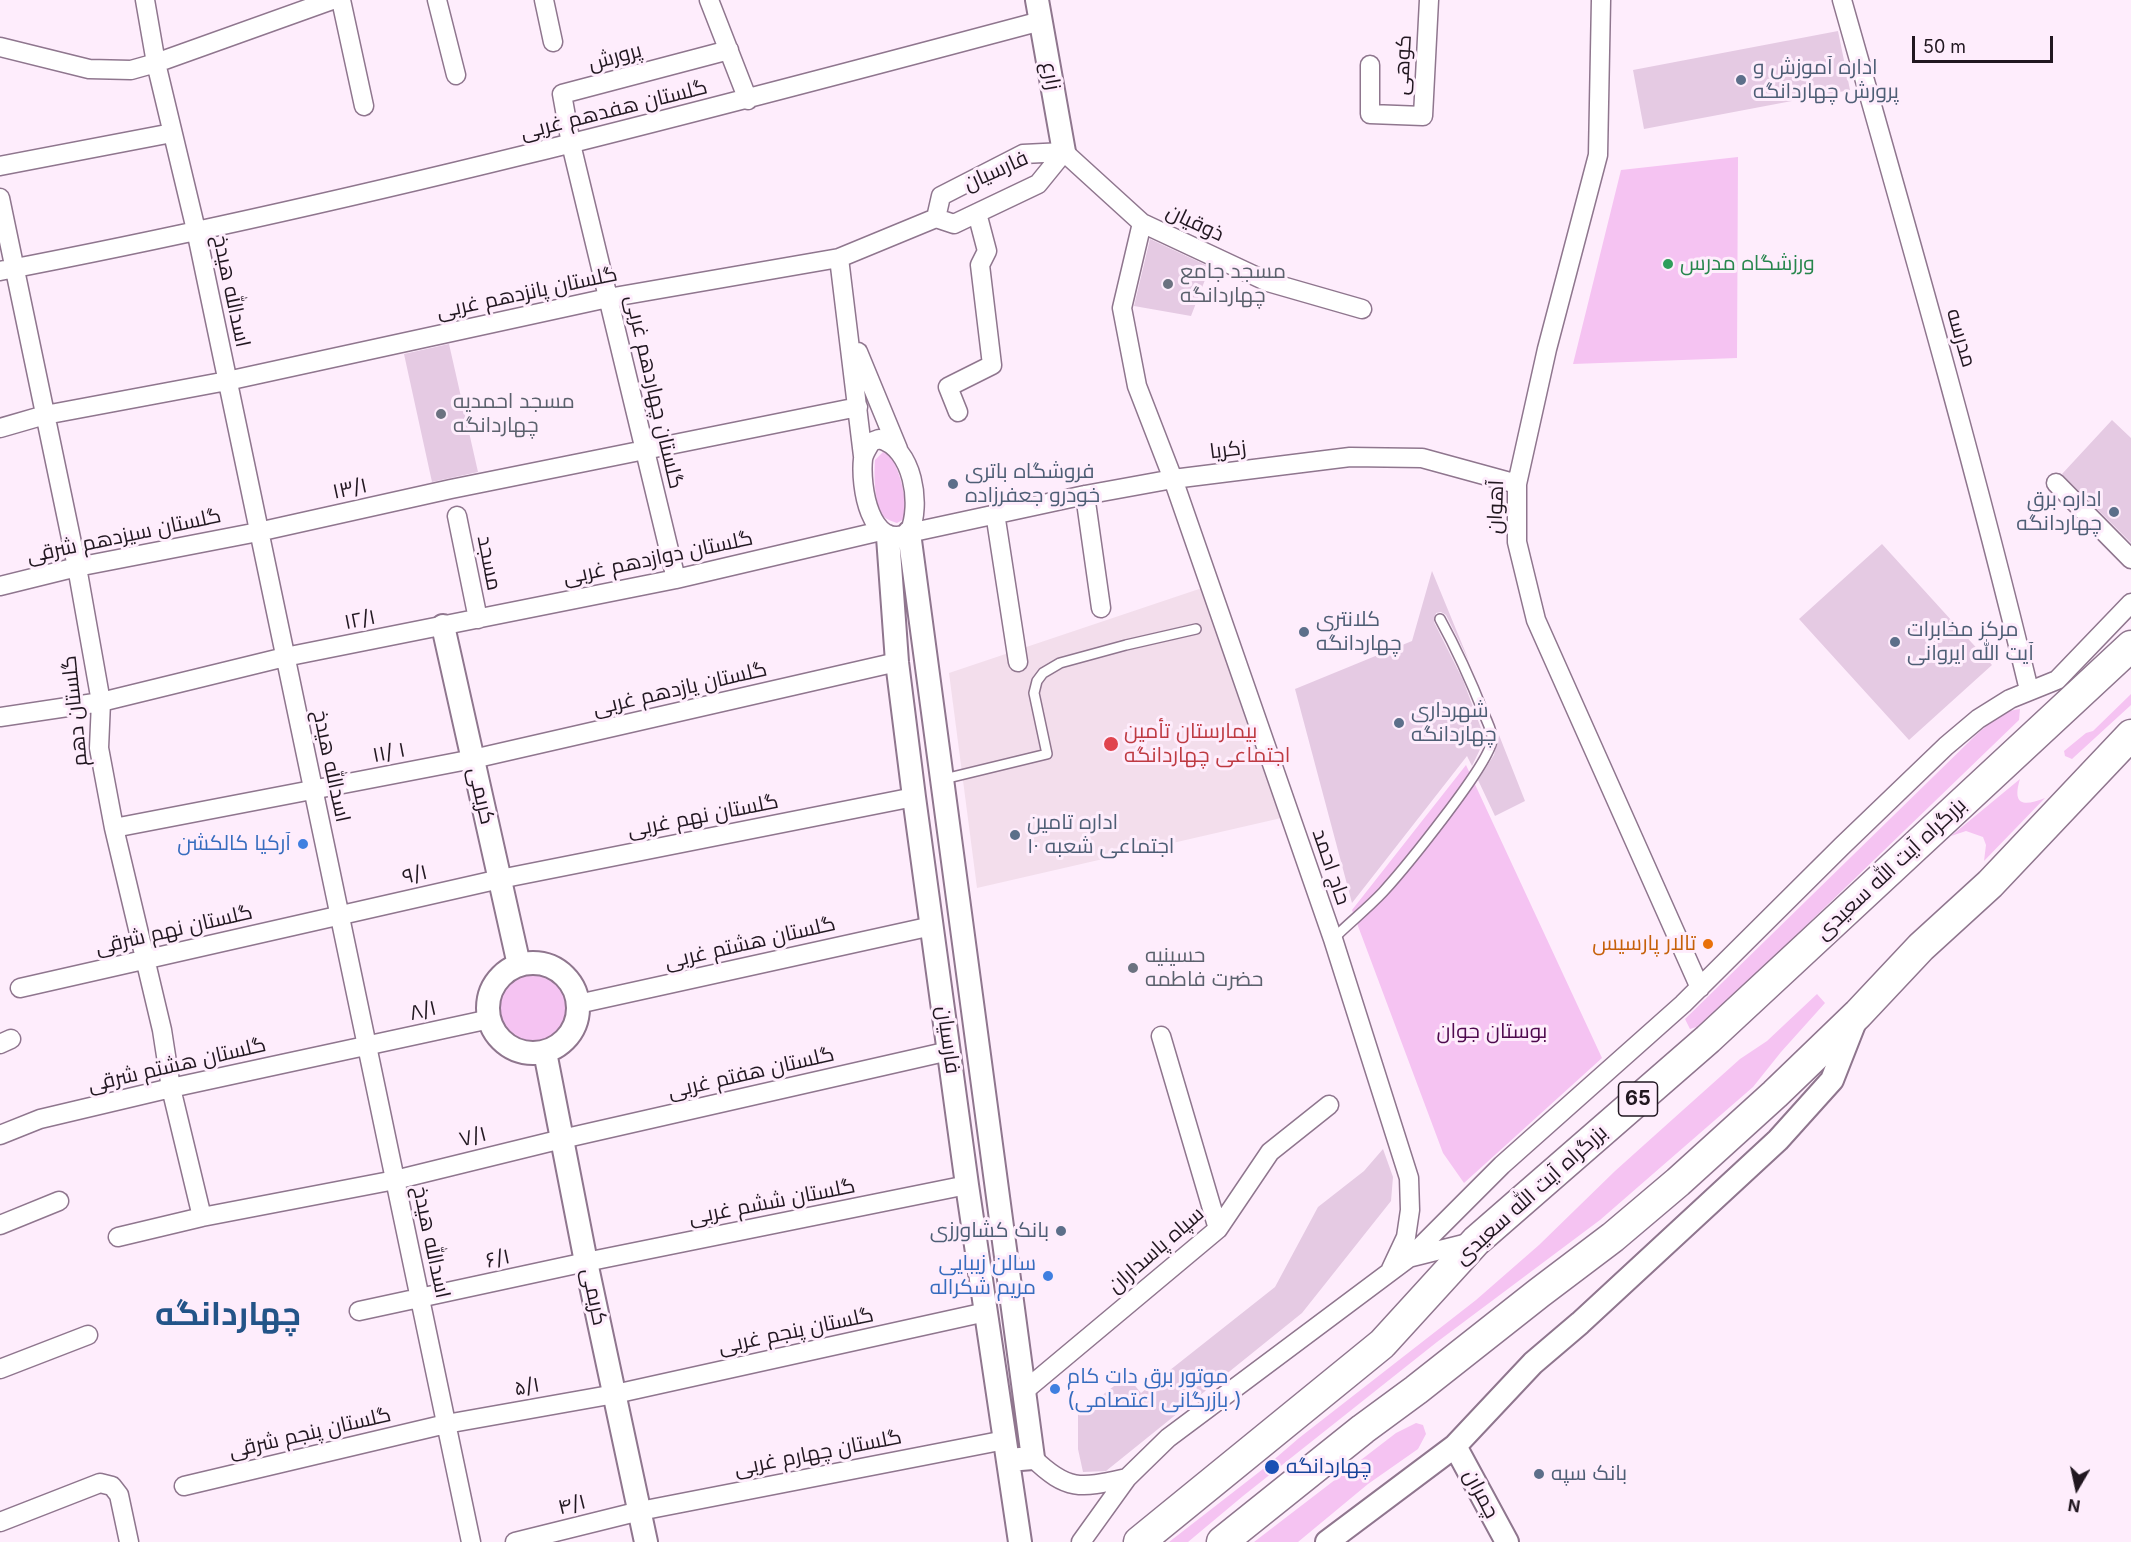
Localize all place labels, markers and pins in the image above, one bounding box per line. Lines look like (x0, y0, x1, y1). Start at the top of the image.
place label: اداره آموزش و پرورش چهاردانگه (1753, 55, 1899, 105)
marker: اداره آموزش و پرورش چهاردانگه (1734, 73, 1748, 87)
place label: ورزشگاه مدرس (1680, 251, 1815, 277)
marker: ورزشگاه مدرس (1661, 257, 1675, 271)
place label: مسجد جامع چهاردانگه (1180, 259, 1286, 309)
marker: مسجد جامع چهاردانگه (1161, 277, 1175, 291)
place label: مسجد احمدیه چهاردانگه (453, 389, 575, 439)
marker: مسجد احمدیه چهاردانگه (434, 407, 448, 421)
place label: فروشگاه باتری خودرو جعفرزاده (965, 459, 1100, 509)
marker: فروشگاه باتری خودرو جعفرزاده (946, 477, 960, 491)
place label: اداره برق چهاردانگه (2016, 487, 2102, 537)
marker: اداره برق چهاردانگه (2107, 505, 2121, 519)
place label: کلانتری چهاردانگه (1316, 607, 1402, 657)
place label: مرکز مخابرات آیت الله ایروانی (1907, 617, 2034, 667)
marker: کلانتری چهاردانگه (1297, 625, 1311, 639)
marker: مرکز مخابرات آیت الله ایروانی (1888, 635, 1902, 649)
place label: شهرداری چهاردانگه (1411, 698, 1497, 748)
marker: شهرداری چهاردانگه (1392, 716, 1406, 730)
place label: بیمارستان تأمین اجتماعی چهاردانگه (1124, 719, 1290, 769)
marker: بیمارستان تأمین اجتماعی چهاردانگه (1102, 735, 1120, 753)
place label: اداره تامین اجتماعی شعبه ۱۰ (1027, 810, 1174, 860)
marker: اداره تامین اجتماعی شعبه ۱۰ (1008, 828, 1022, 842)
place label: آرکیا کالکشن (177, 831, 291, 857)
marker: آرکیا کالکشن (296, 837, 310, 851)
place label: تالار پارسیس (1592, 931, 1696, 957)
marker: تالار پارسیس (1701, 937, 1715, 951)
place label: حسینیه حضرت فاطمه (1145, 943, 1264, 993)
marker: حسینیه حضرت فاطمه (1126, 961, 1140, 975)
place label: بانک کشاورزی (930, 1218, 1049, 1244)
marker: بانک کشاورزی (1054, 1224, 1068, 1238)
place label: سالن زیبایی مریم شکراله (930, 1251, 1036, 1301)
marker: سالن زیبایی مریم شکراله (1041, 1269, 1055, 1283)
place label: موتور برق دات کام (بازرگانی اعتصامی ) (1067, 1364, 1242, 1414)
marker: موتور برق دات کام (بازرگانی اعتصامی ) (1048, 1382, 1062, 1396)
place label: چهاردانگه (1286, 1454, 1372, 1480)
marker: چهاردانگه (1263, 1458, 1281, 1476)
place label: بانک سپه (1551, 1461, 1627, 1487)
marker: بانک سپه (1532, 1467, 1546, 1481)

